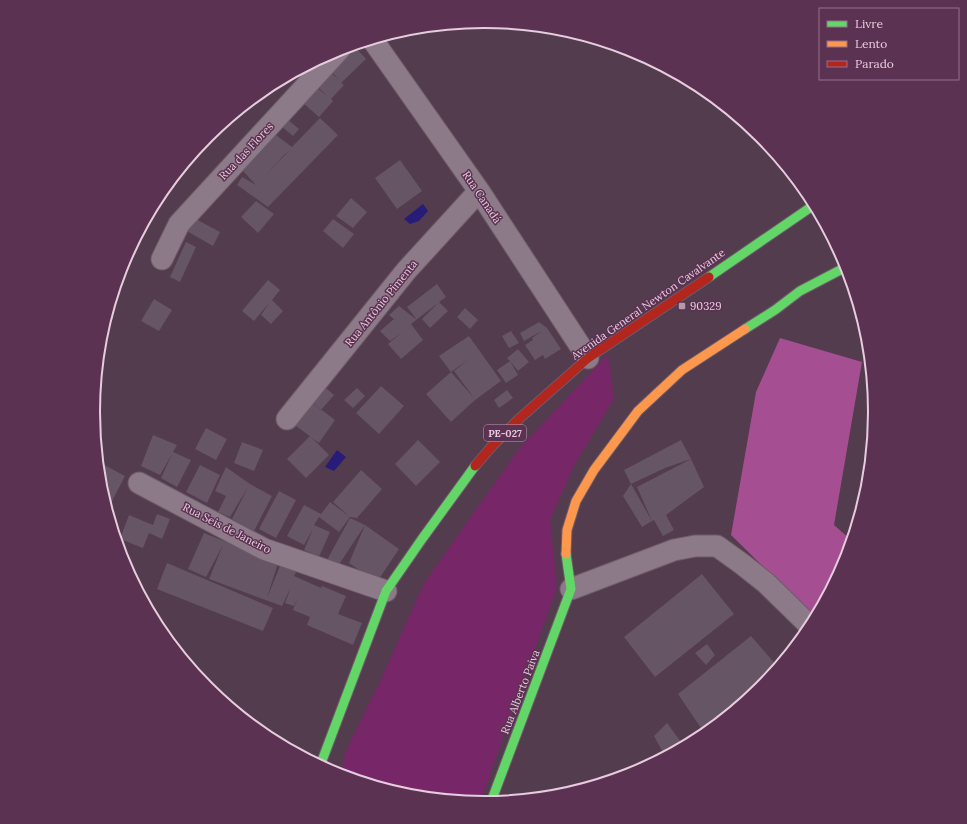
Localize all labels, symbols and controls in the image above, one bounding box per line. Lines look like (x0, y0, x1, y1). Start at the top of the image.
legend (819, 8, 959, 80)
text: Livre (855, 16, 883, 31)
text: Lento (855, 36, 887, 51)
text: Parado (855, 56, 894, 71)
street label: Rua das Flores (216, 119, 276, 183)
street label: Rua Canadá (459, 168, 505, 226)
street label: Avenida General Newton Cavalvante (567, 245, 728, 363)
street label: Rua Antônio Pimenta (342, 257, 420, 349)
place label: 90329 (690, 299, 722, 313)
marker: 90329 (677, 301, 687, 311)
road number: PE-027 (484, 425, 526, 441)
street label: Rua Seis de Janeiro (181, 500, 273, 556)
street label: Rua Alberto Paiva (497, 648, 543, 736)

